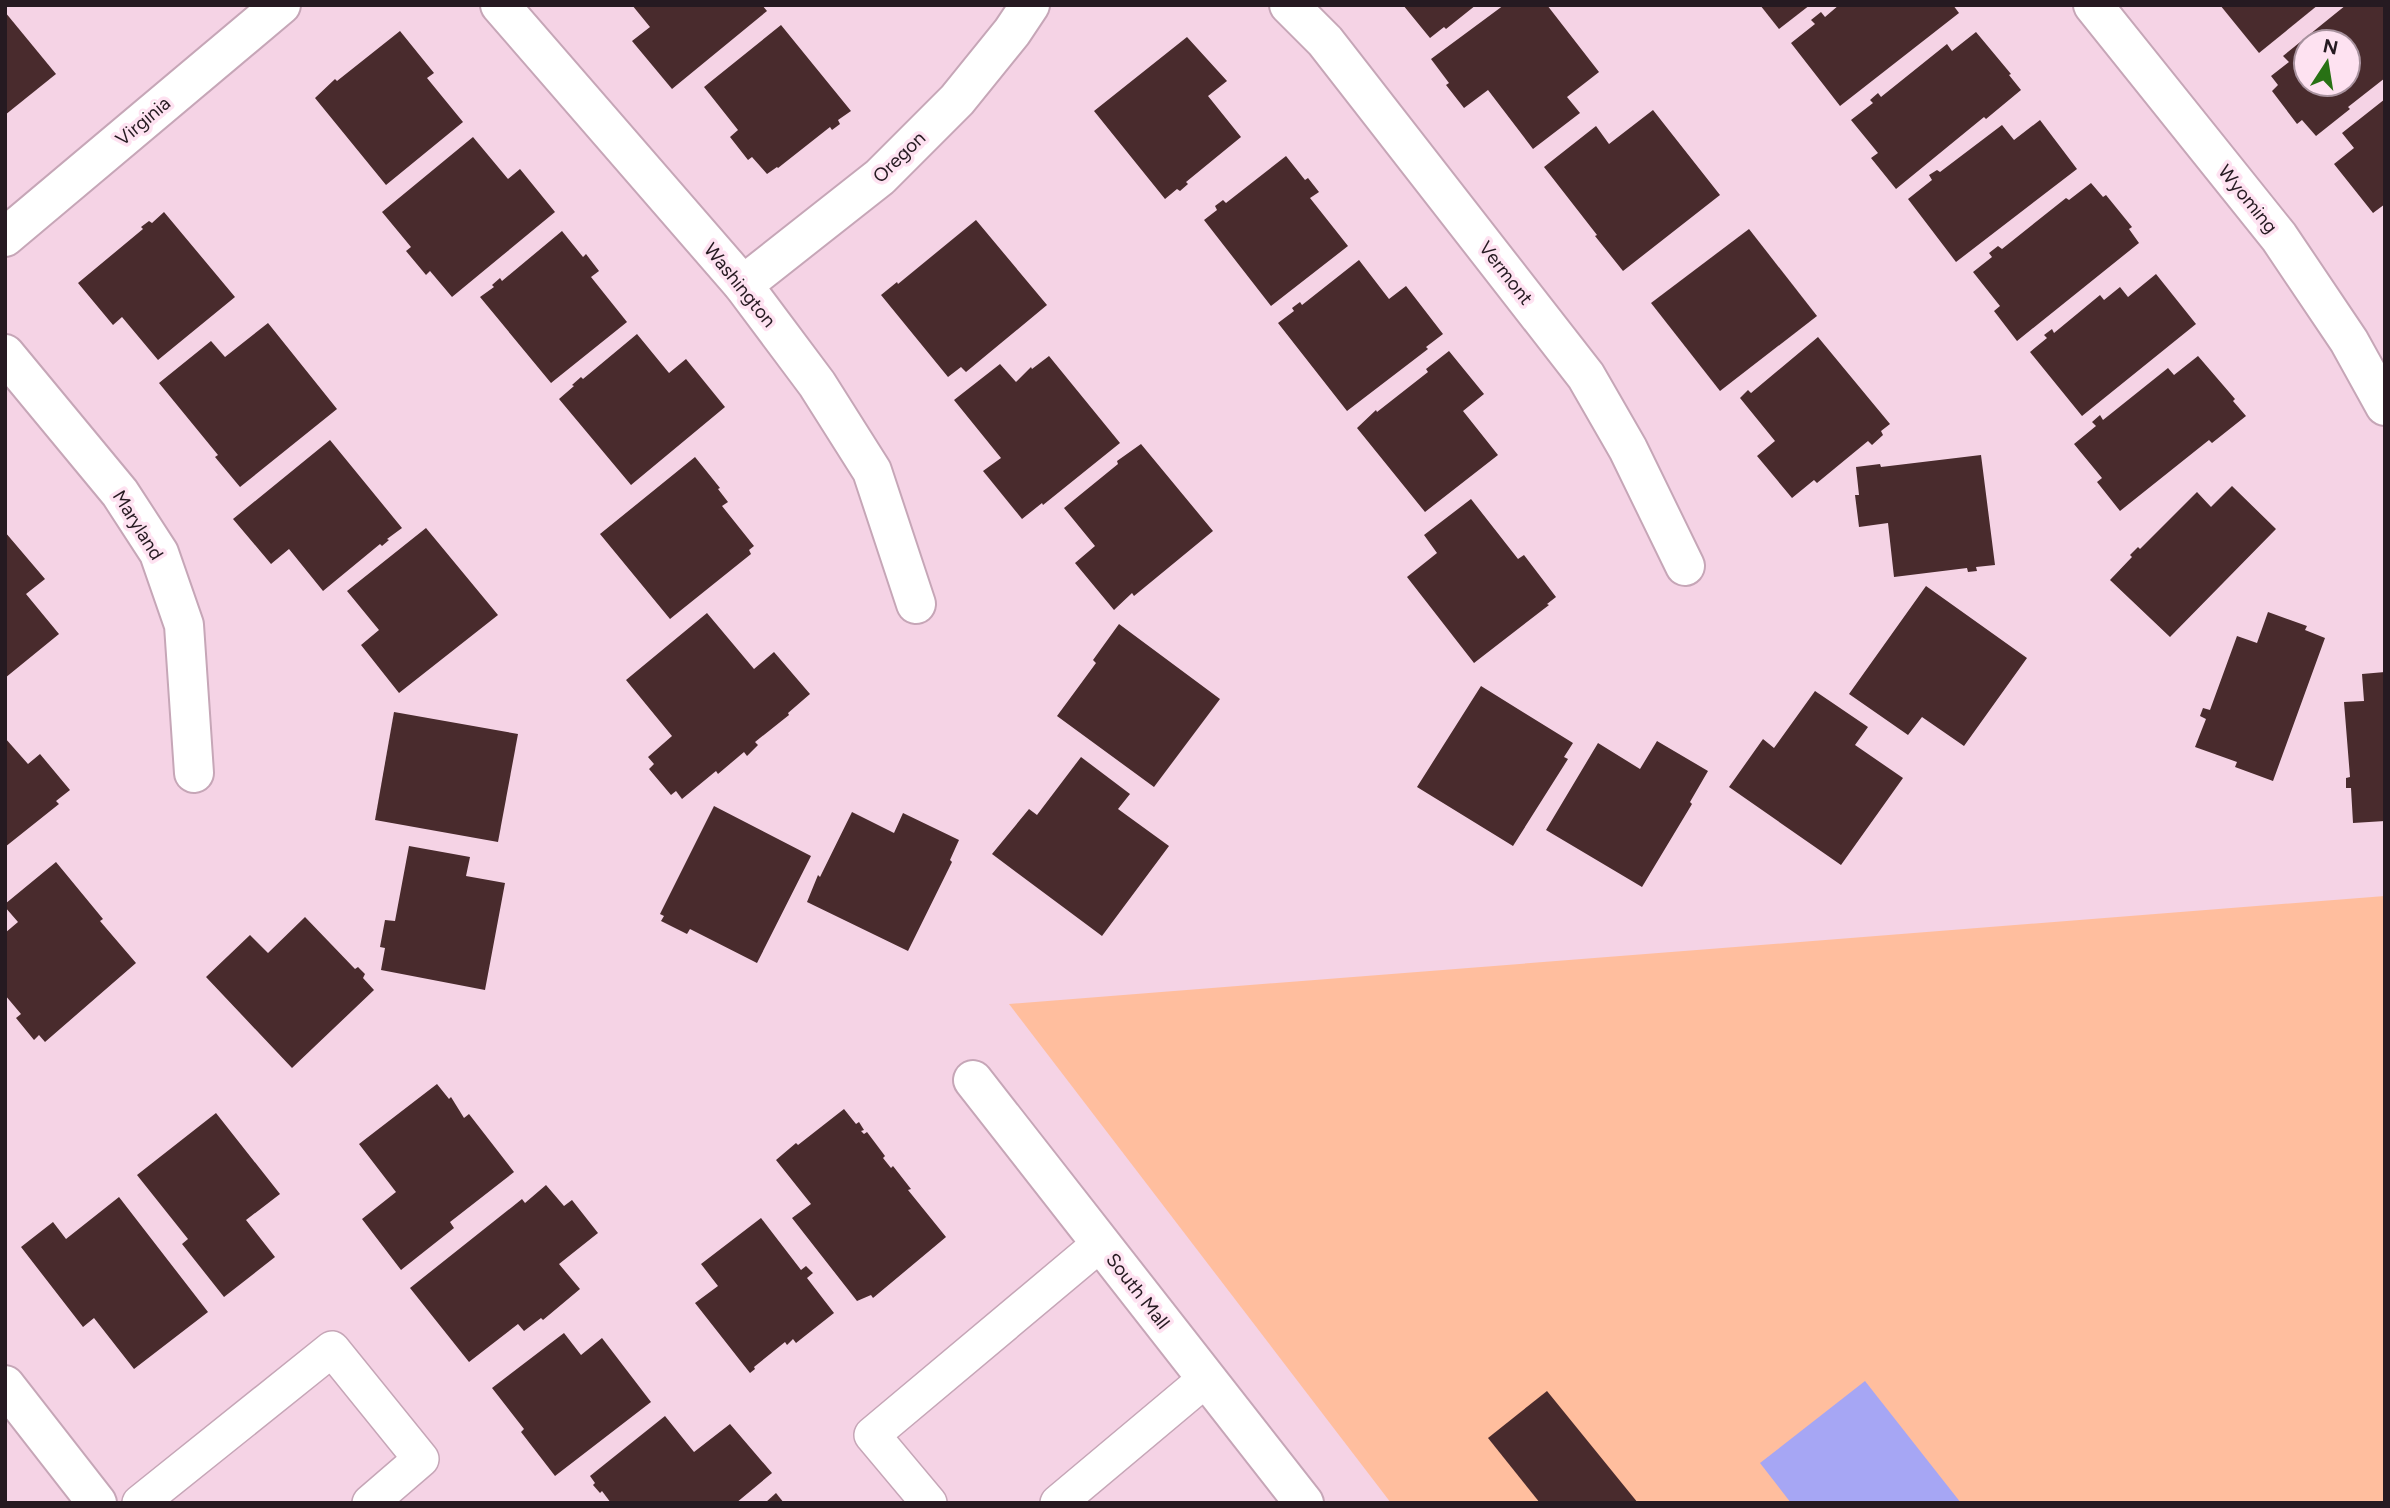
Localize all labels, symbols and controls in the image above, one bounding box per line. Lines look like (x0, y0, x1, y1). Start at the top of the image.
north arrow (2292, 28, 2362, 98)
text: N (2321, 34, 2340, 60)
street label: Virginia (111, 92, 175, 150)
street label: Oregon (868, 126, 930, 188)
street label: Wyoming (2213, 160, 2283, 238)
street label: Vermont (1474, 237, 1538, 309)
street label: Washington (699, 238, 781, 332)
street label: Maryland (108, 486, 168, 564)
street label: South Mall (1101, 1249, 1175, 1333)

